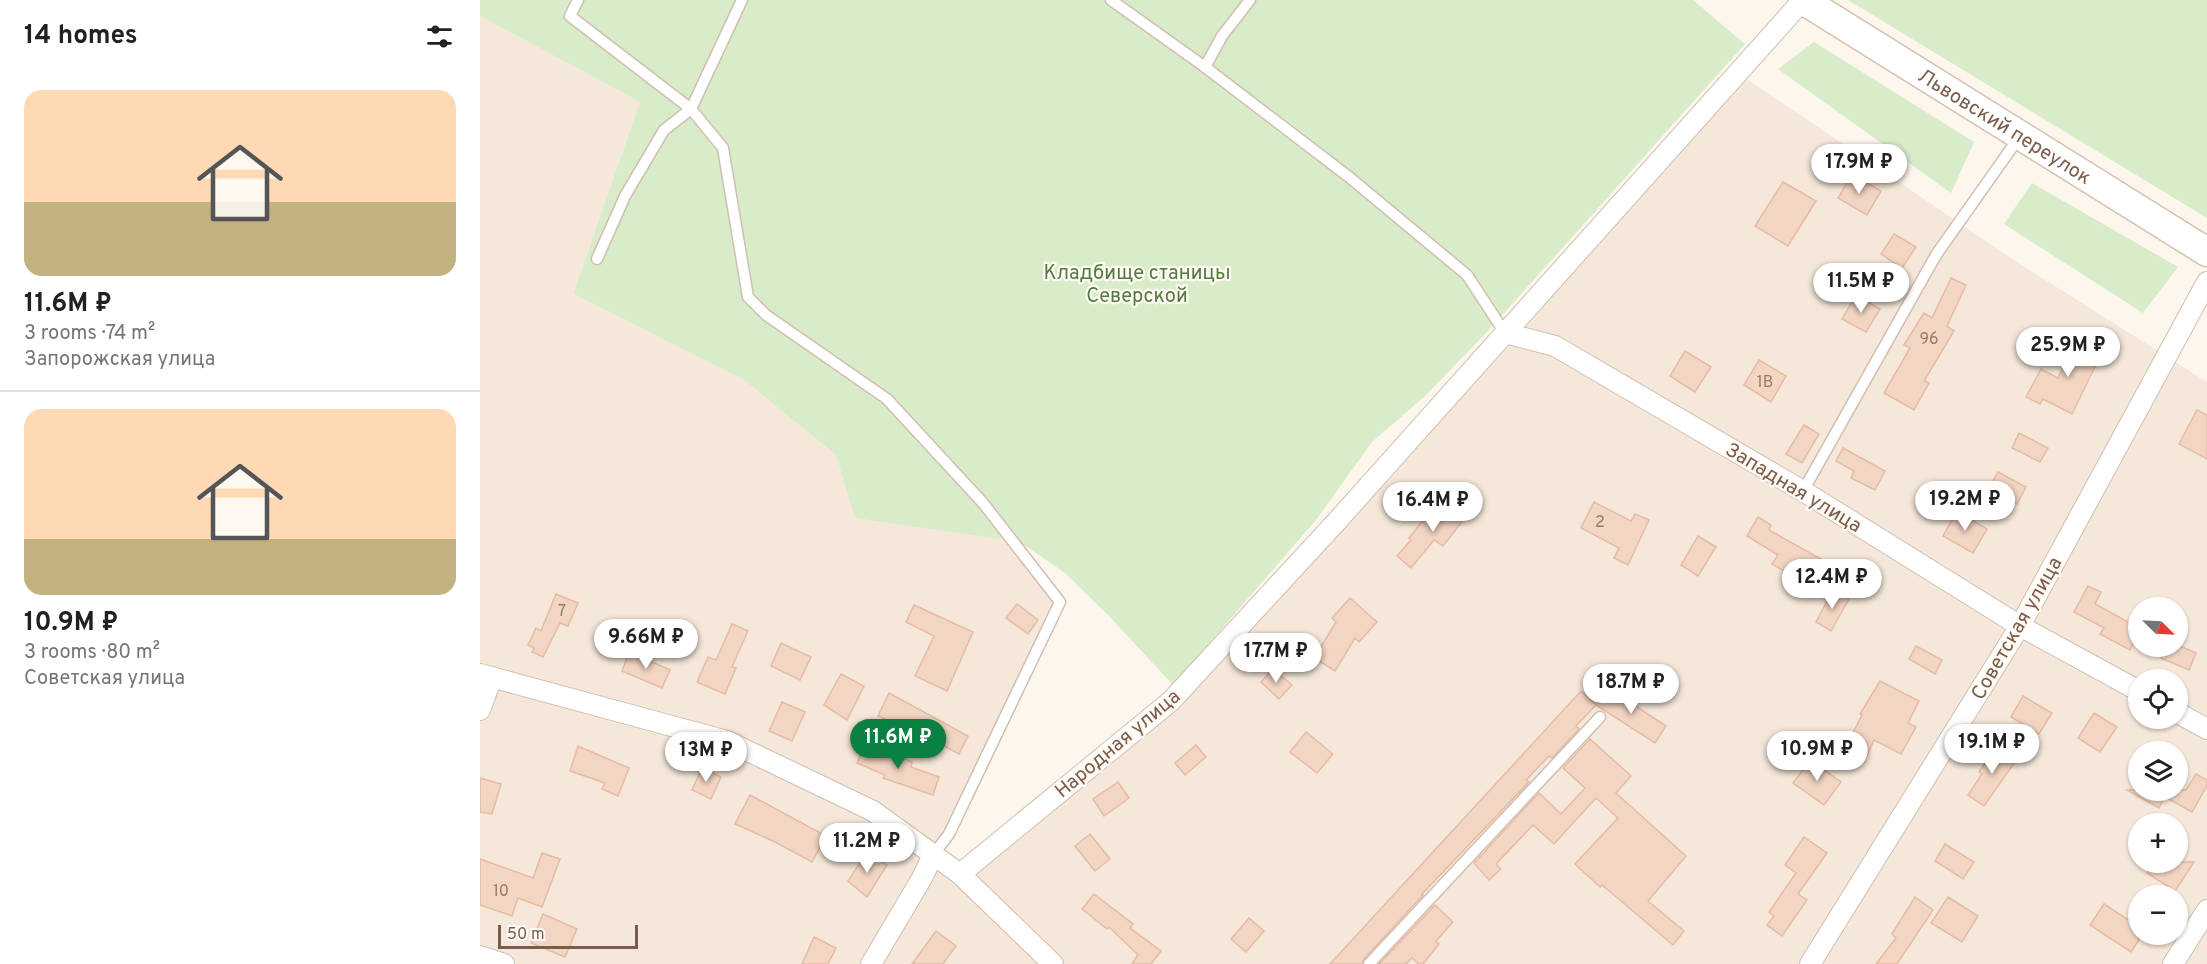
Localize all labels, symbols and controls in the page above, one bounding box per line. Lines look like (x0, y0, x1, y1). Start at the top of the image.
text: 14 homes (24, 20, 138, 53)
icon: filters (423, 20, 456, 53)
street label: Львовский переулок (1912, 64, 2096, 192)
icon: home (186, 129, 294, 237)
pin: 17.9M ₽ (1804, 144, 1914, 195)
text: 17.9M ₽ (1825, 150, 1893, 176)
park label: Кладбище станицы Северской (1044, 261, 1231, 310)
pin: 11.5M ₽ (1806, 263, 1916, 314)
text: 11.5M ₽ (1827, 269, 1895, 295)
text: 11.6M ₽ (24, 288, 112, 321)
text: 3 rooms · 74 m² (24, 321, 155, 347)
pin: 25.9M ₽ (2013, 327, 2123, 378)
house number: 96 (1919, 330, 1939, 350)
text: 25.9M ₽ (2030, 333, 2106, 359)
text: Запорожская улица (24, 347, 215, 373)
house number: 1В (1757, 373, 1773, 393)
street label: Западная улица (1720, 438, 1866, 540)
icon: home (186, 448, 294, 556)
pin: 19.2M ₽ (1910, 481, 2020, 532)
pin: 16.4M ₽ (1378, 482, 1488, 533)
text: 19.2M ₽ (1929, 487, 2001, 513)
text: 16.4M ₽ (1397, 488, 1469, 514)
house number: 2 (1595, 513, 1605, 533)
street label: Советская улица (1966, 553, 2069, 705)
pin: 12.4M ₽ (1777, 559, 1887, 610)
text: 12.4M ₽ (1796, 565, 1868, 591)
north arrow (2128, 597, 2188, 657)
map controls (2128, 597, 2188, 945)
house number: 7 (558, 602, 566, 622)
text: 10.9M ₽ (24, 607, 118, 640)
pin: 9.66M ₽ (591, 619, 701, 670)
text: 9.66M ₽ (608, 625, 684, 651)
pin: 17.7M ₽ (1221, 633, 1331, 684)
text: 17.7M ₽ (1244, 639, 1308, 665)
text: 3 rooms · 80 m² (24, 640, 160, 666)
pin: 18.7M ₽ (1576, 664, 1686, 715)
text: Советская улица (24, 666, 185, 692)
button: locate (2128, 669, 2188, 729)
text: 18.7M ₽ (1597, 670, 1665, 696)
street label: Народная улица (1050, 684, 1186, 805)
pin: 11.6M ₽ (843, 719, 953, 770)
pin: 19.1M ₽ (1937, 724, 2047, 775)
text: 11.6M ₽ (864, 725, 932, 751)
text: 19.1M ₽ (1958, 730, 2026, 756)
pin: 10.9M ₽ (1762, 731, 1872, 782)
pin: 13M ₽ (664, 732, 748, 783)
text: 10.9M ₽ (1781, 737, 1853, 763)
text: 13M ₽ (679, 738, 733, 764)
button: layers (2128, 741, 2188, 801)
button: + (2128, 813, 2188, 873)
pin: 11.2M ₽ (812, 823, 922, 874)
text: 11.2M ₽ (833, 829, 901, 855)
house number: 10 (493, 882, 509, 902)
button: − (2128, 885, 2188, 945)
scale bar (498, 922, 638, 950)
text: 50 m (507, 925, 545, 945)

